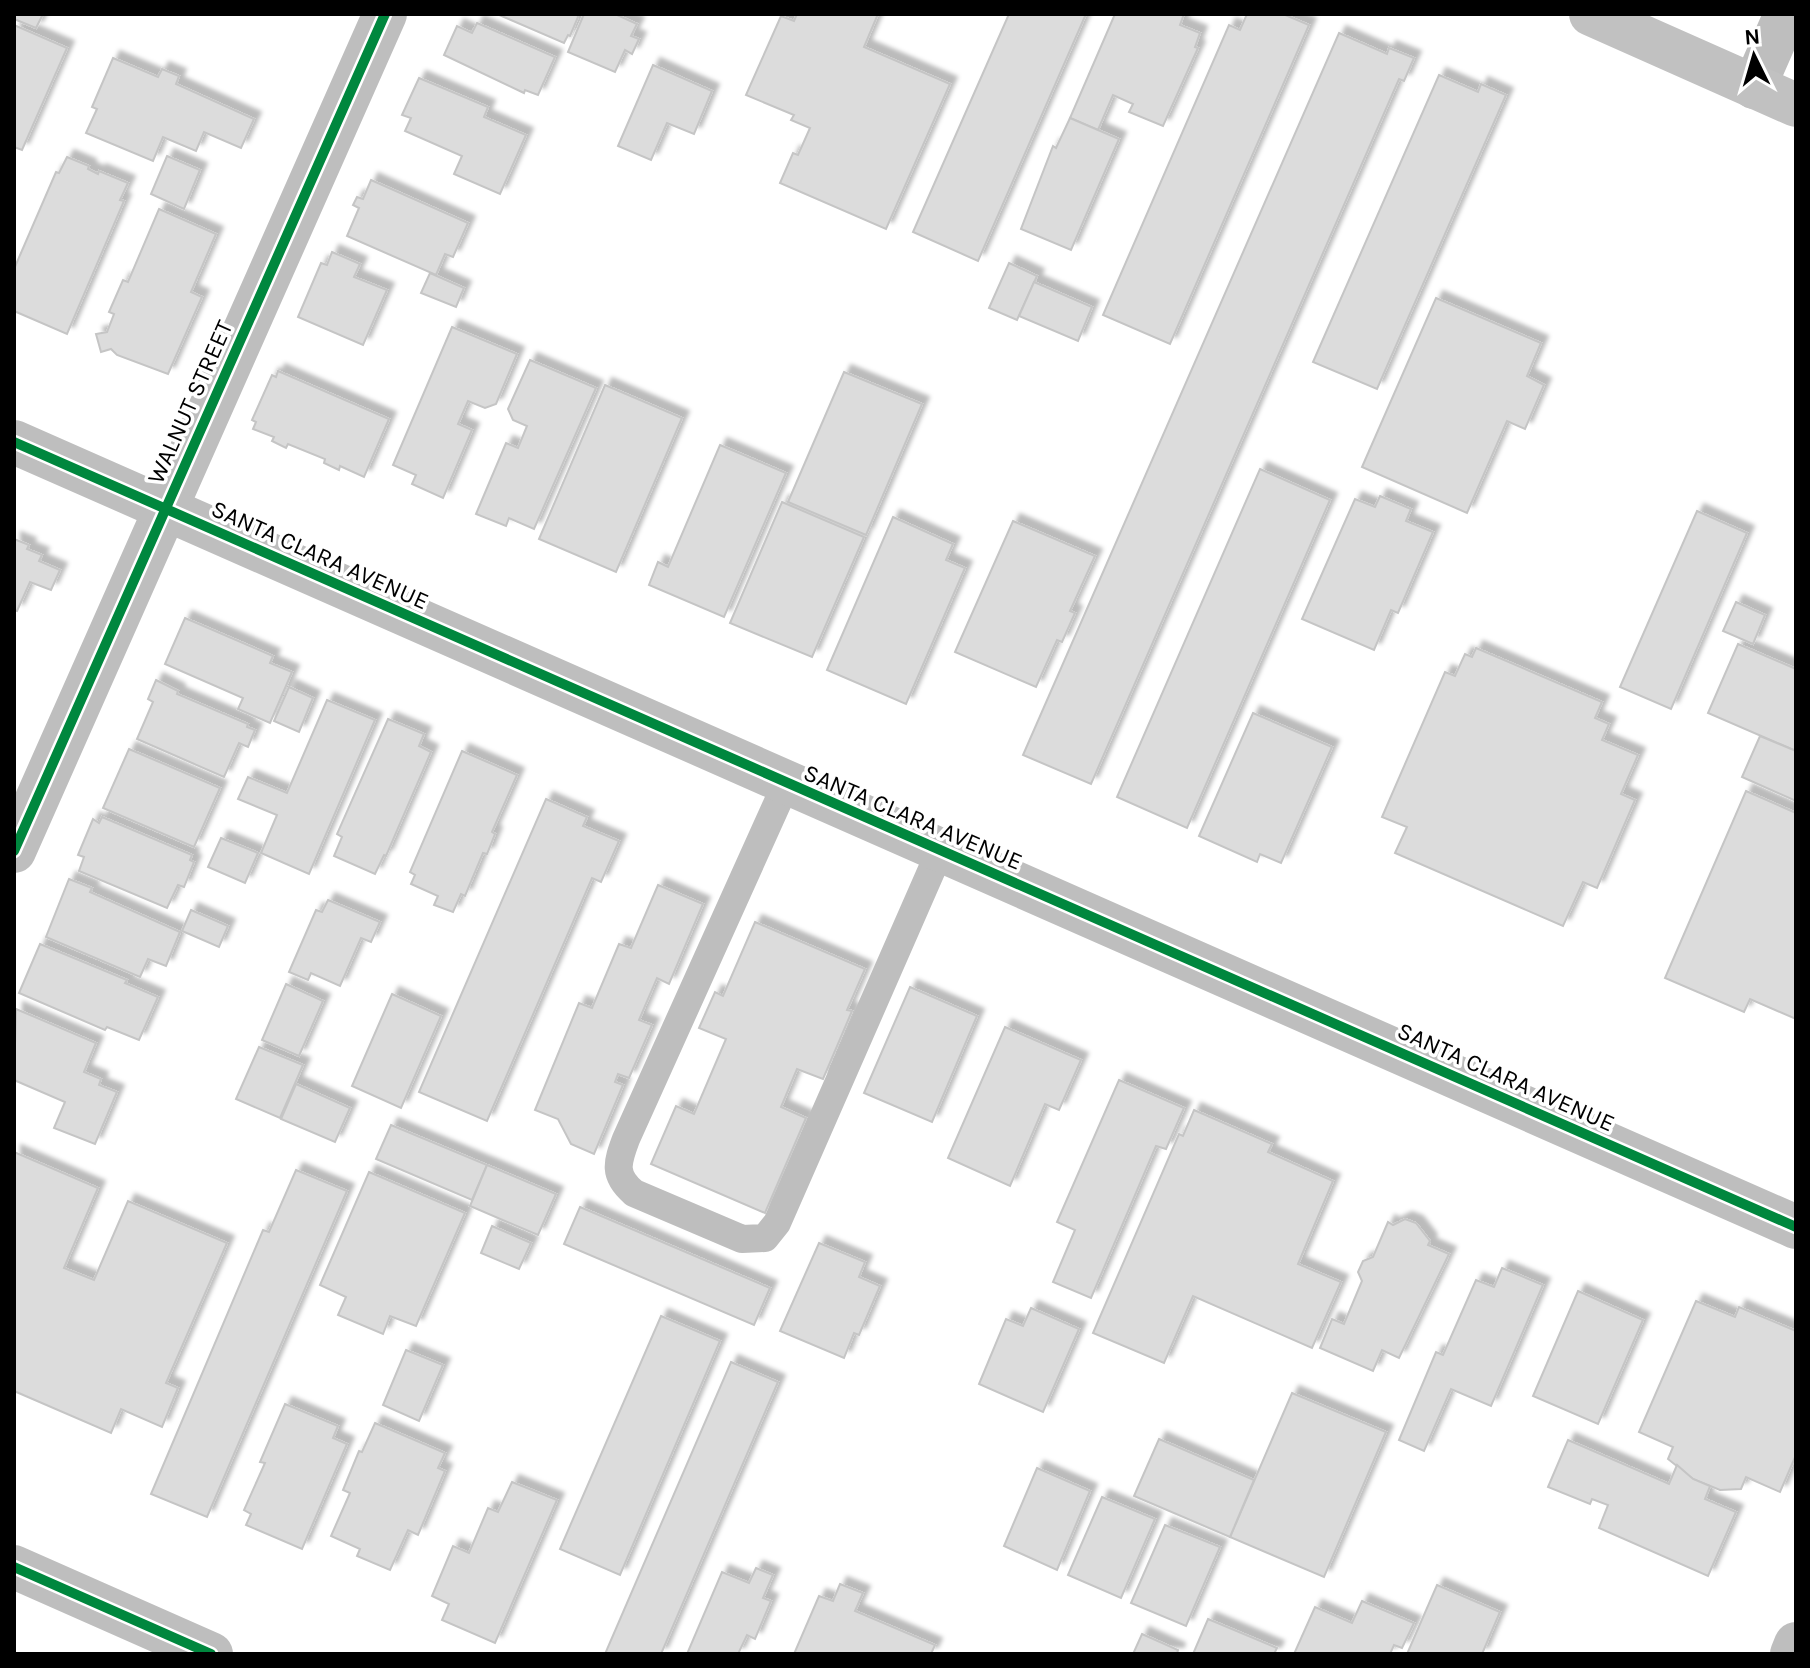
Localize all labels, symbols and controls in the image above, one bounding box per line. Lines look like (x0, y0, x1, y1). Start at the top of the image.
north arrow (1714, 16, 1794, 96)
text: N (1743, 23, 1761, 51)
street label: WALNUT STREET (141, 316, 239, 488)
street label: SANTA CLARA AVENUE (207, 494, 433, 616)
street label: SANTA CLARA AVENUE (799, 758, 1027, 876)
street label: SANTA CLARA AVENUE (1393, 1016, 1619, 1138)

